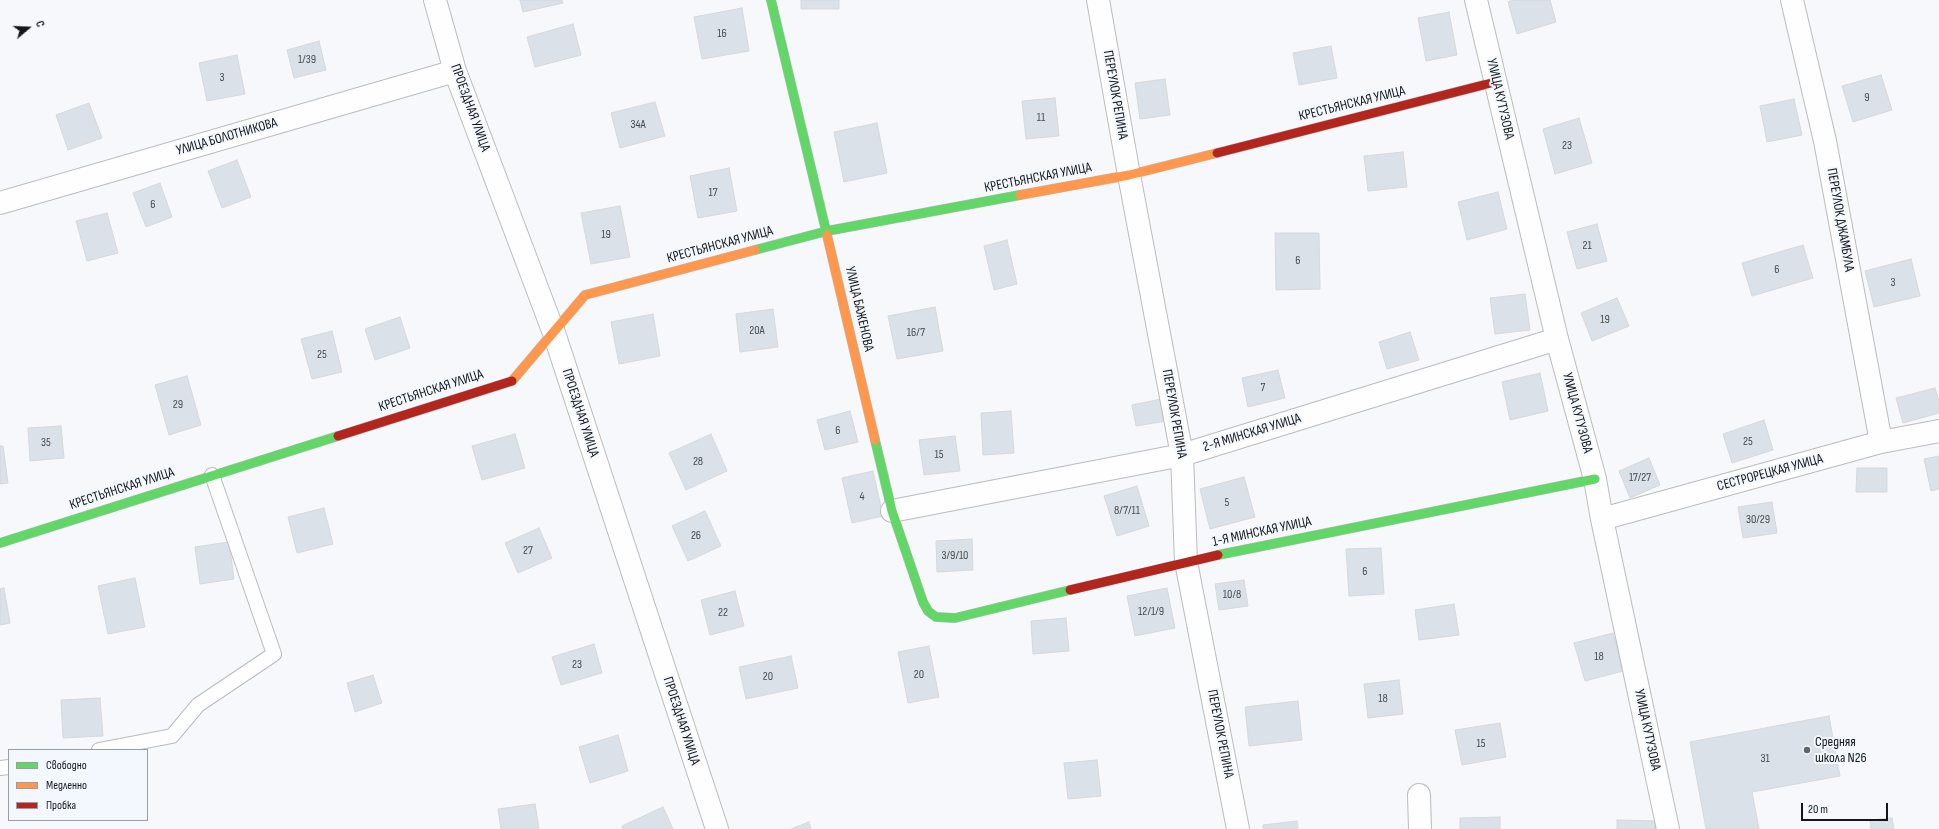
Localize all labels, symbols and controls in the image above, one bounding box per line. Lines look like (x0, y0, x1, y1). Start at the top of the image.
north arrow (8, 8, 48, 48)
text: С (33, 19, 47, 29)
house number: 16 (717, 27, 727, 41)
street label: ПЕРЕУЛОК РЕПИНА (1099, 49, 1131, 141)
house number: 1/39 (298, 53, 316, 67)
street label: УЛИЦА КУТУЗОВА (1483, 57, 1517, 141)
street label: ПРОЕЗДНАЯ УЛИЦА (446, 62, 494, 154)
house number: 3 (219, 71, 225, 85)
street label: КРЕСТЬЯНСКАЯ УЛИЦА (1297, 83, 1407, 125)
house number: 9 (1864, 91, 1870, 105)
house number: 11 (1037, 111, 1045, 125)
street label: УЛИЦА БОЛОТНИКОВА (175, 115, 279, 159)
house number: 34А (630, 118, 646, 132)
house number: 23 (1562, 139, 1572, 153)
street label: КРЕСТЬЯНСКАЯ УЛИЦА (983, 159, 1093, 197)
street label: ПЕРЕУЛОК ДЖАМБУЛА (1823, 167, 1857, 273)
house number: 17 (709, 186, 717, 200)
house number: 6 (150, 198, 156, 212)
street label: КРЕСТЬЯНСКАЯ УЛИЦА (665, 223, 775, 267)
house number: 19 (601, 228, 611, 242)
house number: 21 (1582, 239, 1592, 253)
house number: 6 (1295, 254, 1301, 268)
house number: 6 (1774, 263, 1780, 277)
street label: УЛИЦА БАЖЕНОВА (841, 265, 877, 353)
house number: 3 (1890, 276, 1896, 290)
house number: 19 (1600, 313, 1610, 327)
house number: 20А (749, 324, 765, 338)
house number: 16/7 (907, 326, 925, 340)
house number: 25 (317, 348, 327, 362)
street label: КРЕСТЬЯНСКАЯ УЛИЦА (377, 366, 485, 416)
street label: ПРОЕЗДНАЯ УЛИЦА (558, 367, 602, 459)
street label: ПЕРЕУЛОК РЕПИНА (1158, 368, 1190, 460)
street label: УЛИЦА КУТУЗОВА (1558, 371, 1596, 455)
house number: 7 (1261, 381, 1265, 395)
house number: 29 (173, 398, 183, 412)
street label: 2-Я МИНСКАЯ УЛИЦА (1201, 410, 1303, 456)
house number: 6 (835, 424, 841, 438)
house number: 25 (1743, 435, 1753, 449)
house number: 35 (41, 436, 51, 450)
house number: 15 (934, 448, 944, 462)
street label: СЕСТРОРЕЦКАЯ УЛИЦА (1715, 451, 1825, 495)
house number: 28 (693, 455, 703, 469)
street label: КРЕСТЬЯНСКАЯ УЛИЦА (68, 464, 176, 514)
house number: 17/27 (1629, 471, 1651, 485)
house number: 4 (859, 490, 865, 504)
house number: 5 (1225, 496, 1229, 510)
house number: 8/7/11 (1114, 504, 1140, 518)
street label: 1-Я МИНСКАЯ УЛИЦА (1211, 513, 1313, 551)
house number: 30/29 (1746, 513, 1770, 527)
house number: 26 (691, 529, 701, 543)
house number: 27 (523, 544, 533, 558)
house number: 3/9/10 (942, 549, 968, 563)
house number: 6 (1362, 565, 1368, 579)
house number: 10/8 (1223, 588, 1241, 602)
house number: 12/1/9 (1138, 605, 1164, 619)
house number: 22 (718, 606, 728, 620)
house number: 18 (1594, 650, 1604, 664)
house number: 23 (572, 658, 582, 672)
house number: 20 (914, 668, 924, 682)
house number: 20 (763, 670, 773, 684)
street label: ПРОЕЗДНАЯ УЛИЦА (659, 675, 703, 767)
street label: ПЕРЕУЛОК РЕПИНА (1203, 688, 1237, 780)
street label: УЛИЦА КУТУЗОВА (1630, 688, 1664, 772)
house number: 18 (1378, 692, 1388, 706)
place label: Средняя школа N26 (1815, 734, 1867, 766)
house number: 15 (1476, 737, 1486, 751)
marker: Средняя школа N26 (1802, 745, 1812, 755)
legend (8, 749, 148, 821)
house number: 31 (1760, 752, 1770, 766)
text: Свободно (46, 758, 87, 773)
text: Медленно (46, 778, 87, 793)
scale bar (1803, 795, 1890, 821)
text: Пробка (46, 798, 76, 813)
text: 20 m (1808, 802, 1828, 817)

